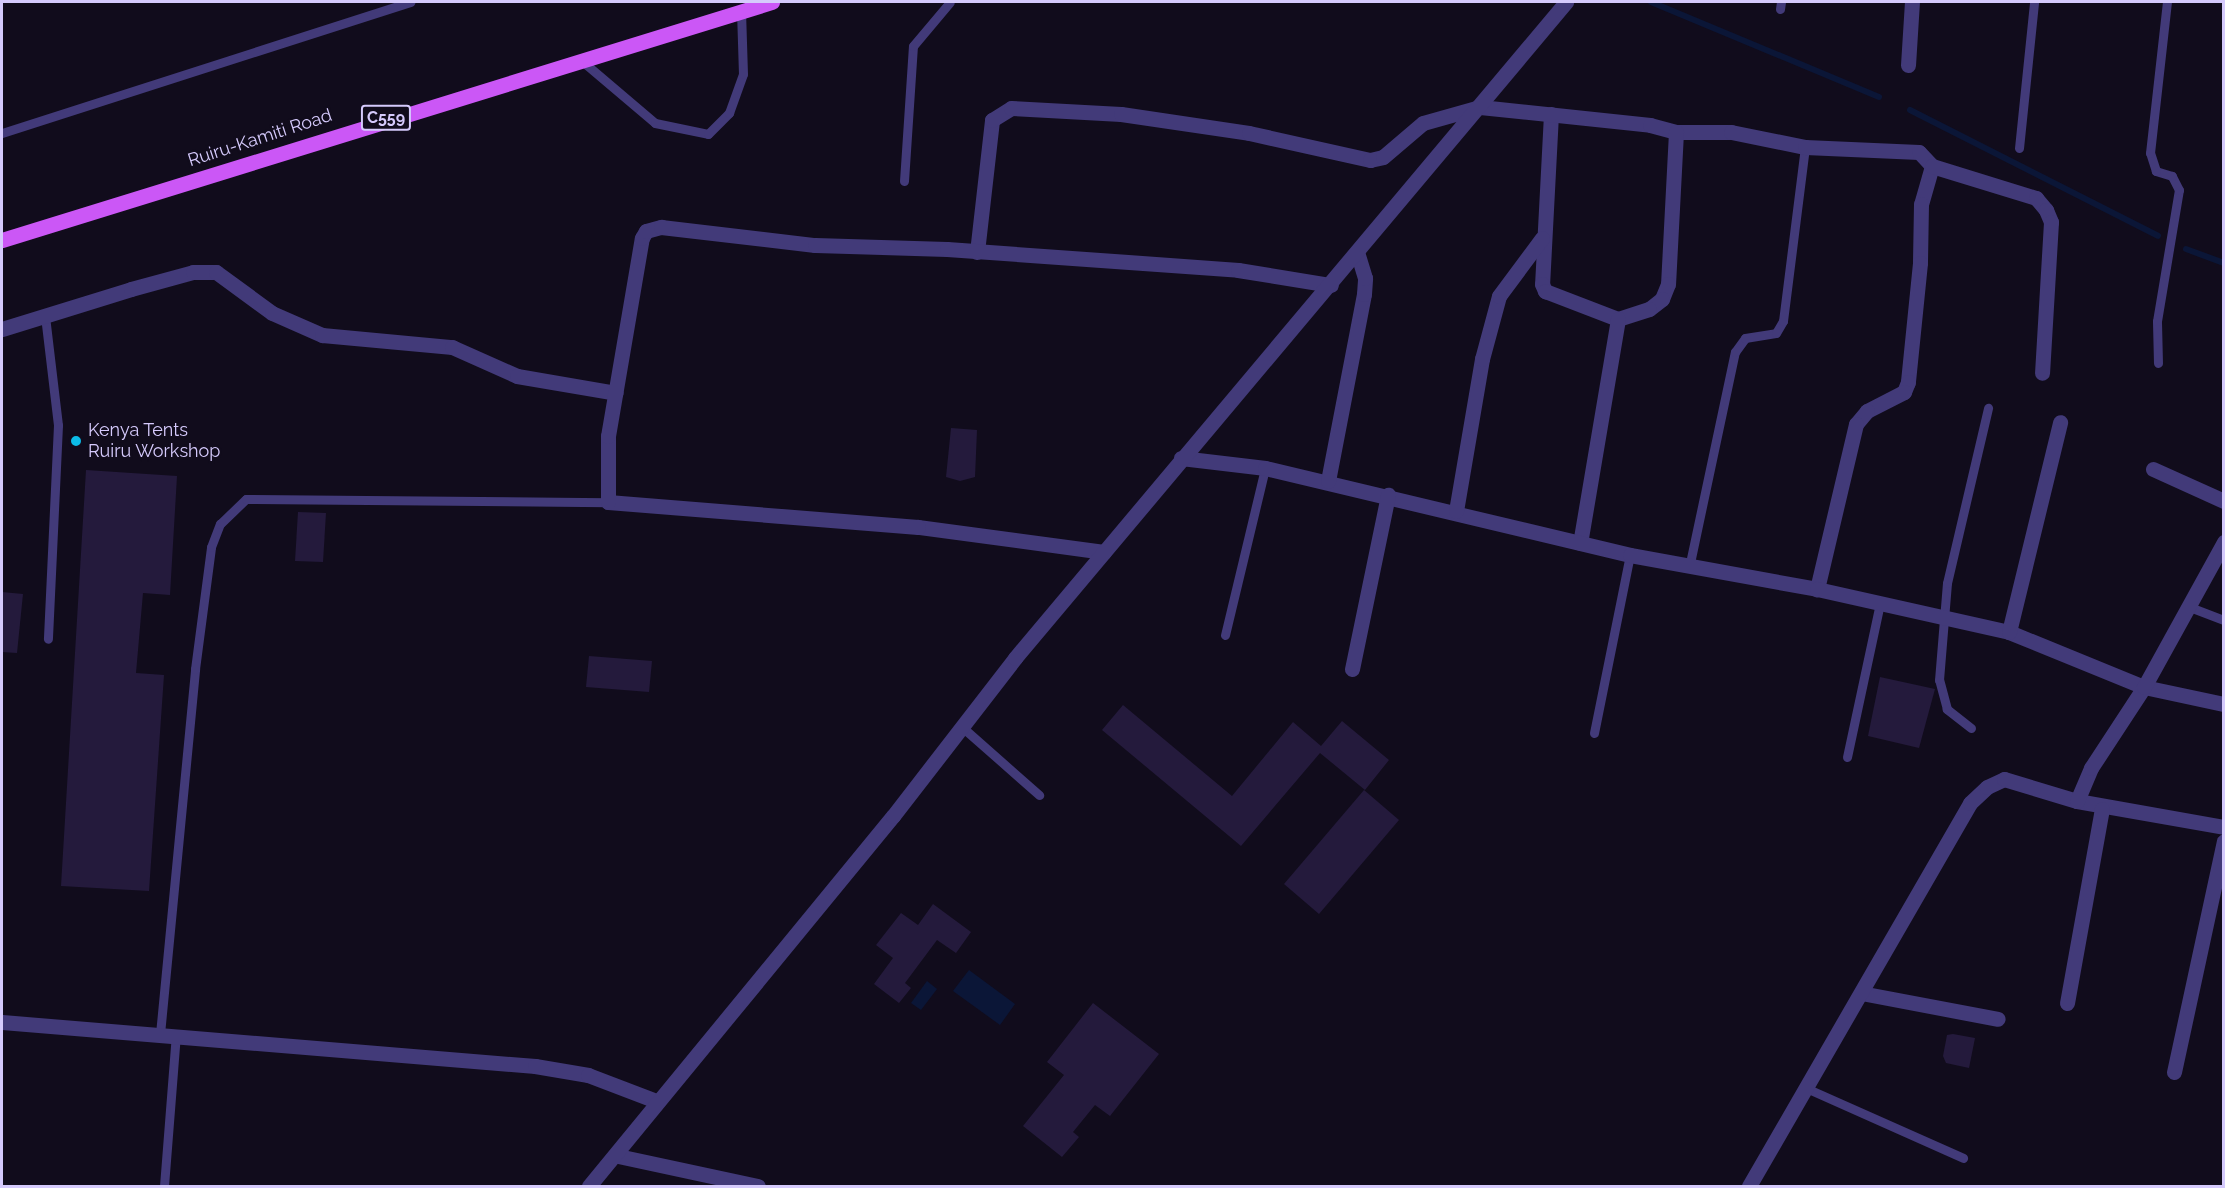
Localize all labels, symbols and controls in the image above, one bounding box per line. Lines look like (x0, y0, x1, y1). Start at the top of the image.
street label: Ruiru-Kamiti Road (185, 104, 335, 172)
road number: C559 (360, 105, 412, 131)
place label: Kenya Tents Ruiru Workshop (88, 420, 221, 462)
marker: Kenya Tents Ruiru Workshop (69, 434, 83, 448)

